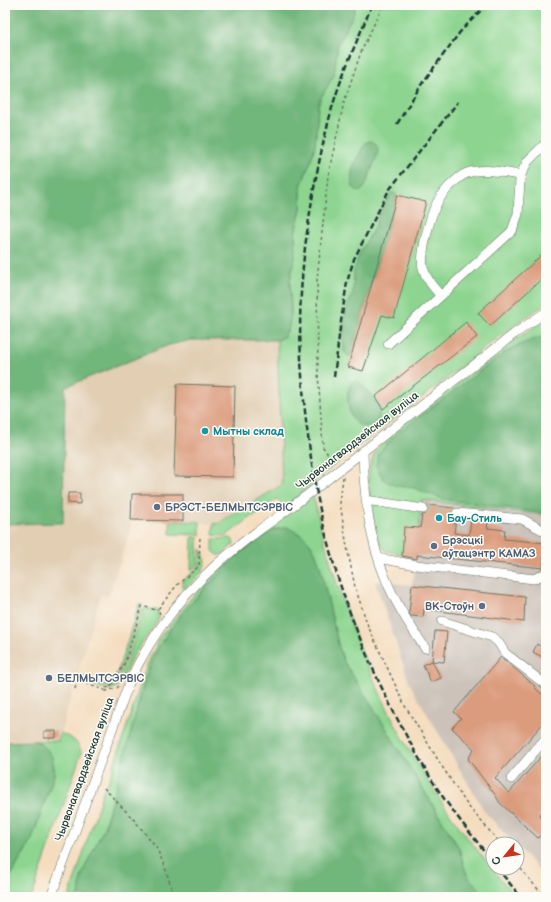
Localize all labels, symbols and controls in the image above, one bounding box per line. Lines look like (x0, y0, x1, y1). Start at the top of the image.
street label: Чырвонагвардзейская вуліца (293, 388, 422, 492)
place label: Мытны склад (213, 425, 284, 438)
marker: Мытны склад (200, 426, 210, 436)
place label: БРЭСТ-БЕЛМЫТСЭРВІС (165, 501, 293, 514)
marker: БРЭСТ-БЕЛМЫТСЭРВІС (152, 502, 162, 512)
place label: Бау-Стиль (447, 512, 502, 525)
marker: Бау-Стиль (434, 513, 444, 523)
place label: Брэсцкі аўтацэнтр КАМАЗ (442, 534, 536, 560)
marker: Брэсцкі аўтацэнтр КАМАЗ (429, 541, 439, 551)
place label: ВК-Стоўн (425, 600, 474, 613)
marker: ВК-Стоўн (477, 601, 487, 611)
place label: БЕЛМЫТСЭРВІС (57, 672, 144, 685)
marker: БЕЛМЫТСЭРВІС (44, 673, 54, 683)
street label: Чырвонагвардзейская вуліца (52, 695, 117, 843)
north arrow (485, 836, 525, 876)
text: С (489, 854, 504, 867)

